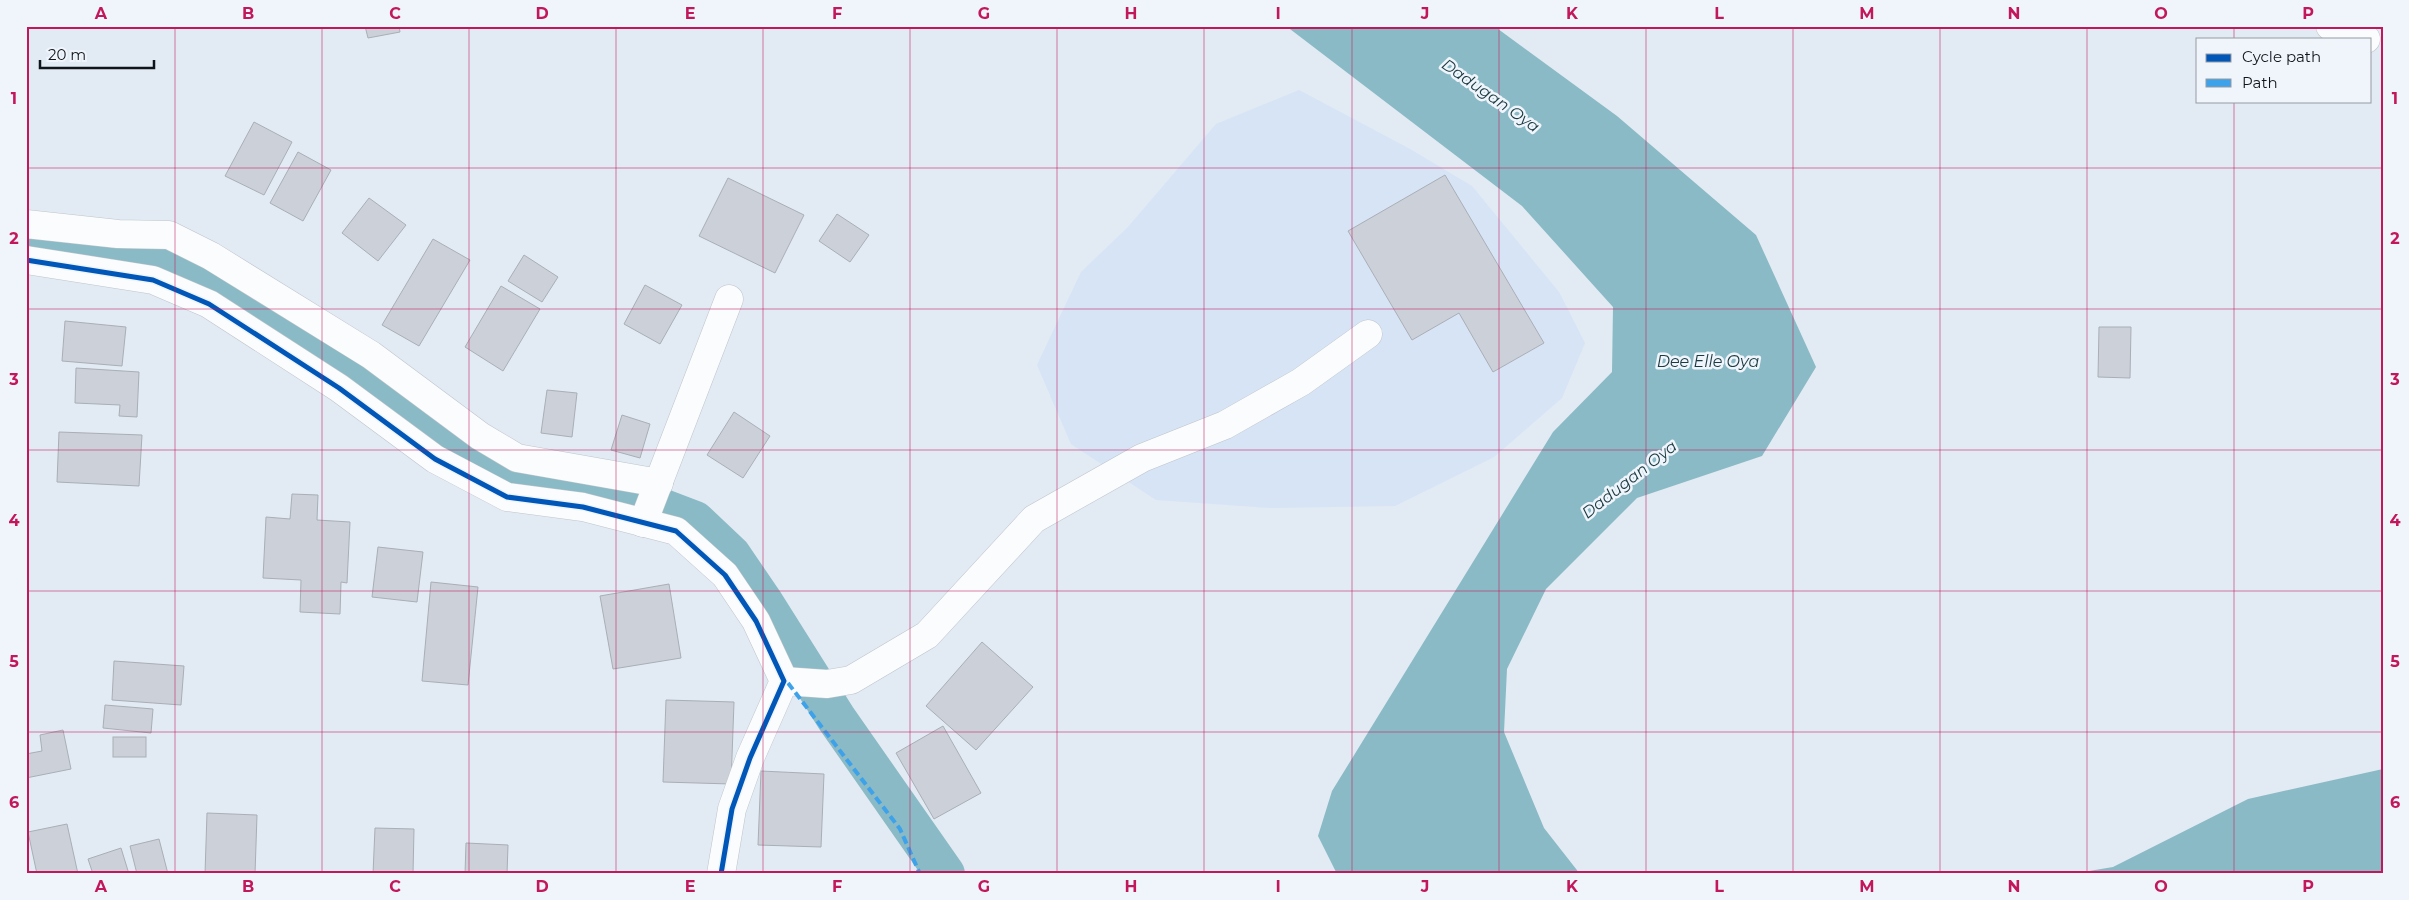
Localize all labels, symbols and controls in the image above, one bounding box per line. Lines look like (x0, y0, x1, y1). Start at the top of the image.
text: A (94, 4, 108, 23)
text: B (242, 4, 254, 23)
text: C (389, 4, 401, 23)
text: D (535, 4, 549, 23)
text: E (685, 4, 695, 23)
text: F (832, 4, 842, 23)
text: G (978, 4, 990, 23)
text: H (1125, 4, 1137, 23)
text: I (1275, 4, 1281, 23)
text: J (1420, 4, 1429, 23)
text: K (1566, 4, 1579, 23)
text: L (1714, 4, 1724, 23)
text: M (1859, 4, 1875, 23)
text: N (2008, 4, 2020, 23)
text: O (2154, 4, 2168, 23)
text: P (2302, 4, 2314, 23)
scale bar (40, 38, 154, 70)
legend (2196, 38, 2372, 102)
text: 20 m (48, 45, 86, 64)
text: Cycle path (2242, 47, 2321, 66)
water label: Dadugan Oya (1438, 55, 1543, 136)
text: Path (2242, 73, 2278, 92)
text: 1 (11, 89, 17, 108)
text: 1 (2392, 89, 2398, 108)
text: 2 (9, 229, 19, 248)
text: 2 (2390, 229, 2400, 248)
water label: Dee Elle Oya (1657, 352, 1759, 371)
text: 3 (8, 370, 19, 389)
text: 3 (2389, 370, 2400, 389)
water label: Dadugan Oya (1578, 436, 1681, 522)
text: 4 (8, 511, 20, 530)
text: 4 (2389, 511, 2401, 530)
text: 5 (9, 652, 19, 671)
text: 5 (2390, 652, 2400, 671)
text: 6 (9, 793, 19, 812)
text: 6 (2390, 793, 2400, 812)
text: A (94, 877, 108, 896)
text: B (242, 877, 254, 896)
text: C (389, 877, 401, 896)
text: D (535, 877, 549, 896)
text: E (685, 877, 695, 896)
text: F (832, 877, 842, 896)
text: G (978, 877, 990, 896)
text: H (1125, 877, 1137, 896)
text: I (1275, 877, 1281, 896)
text: J (1420, 877, 1429, 896)
text: K (1566, 877, 1579, 896)
text: L (1714, 877, 1724, 896)
text: M (1859, 877, 1875, 896)
text: N (2008, 877, 2020, 896)
text: O (2154, 877, 2168, 896)
text: P (2302, 877, 2314, 896)

